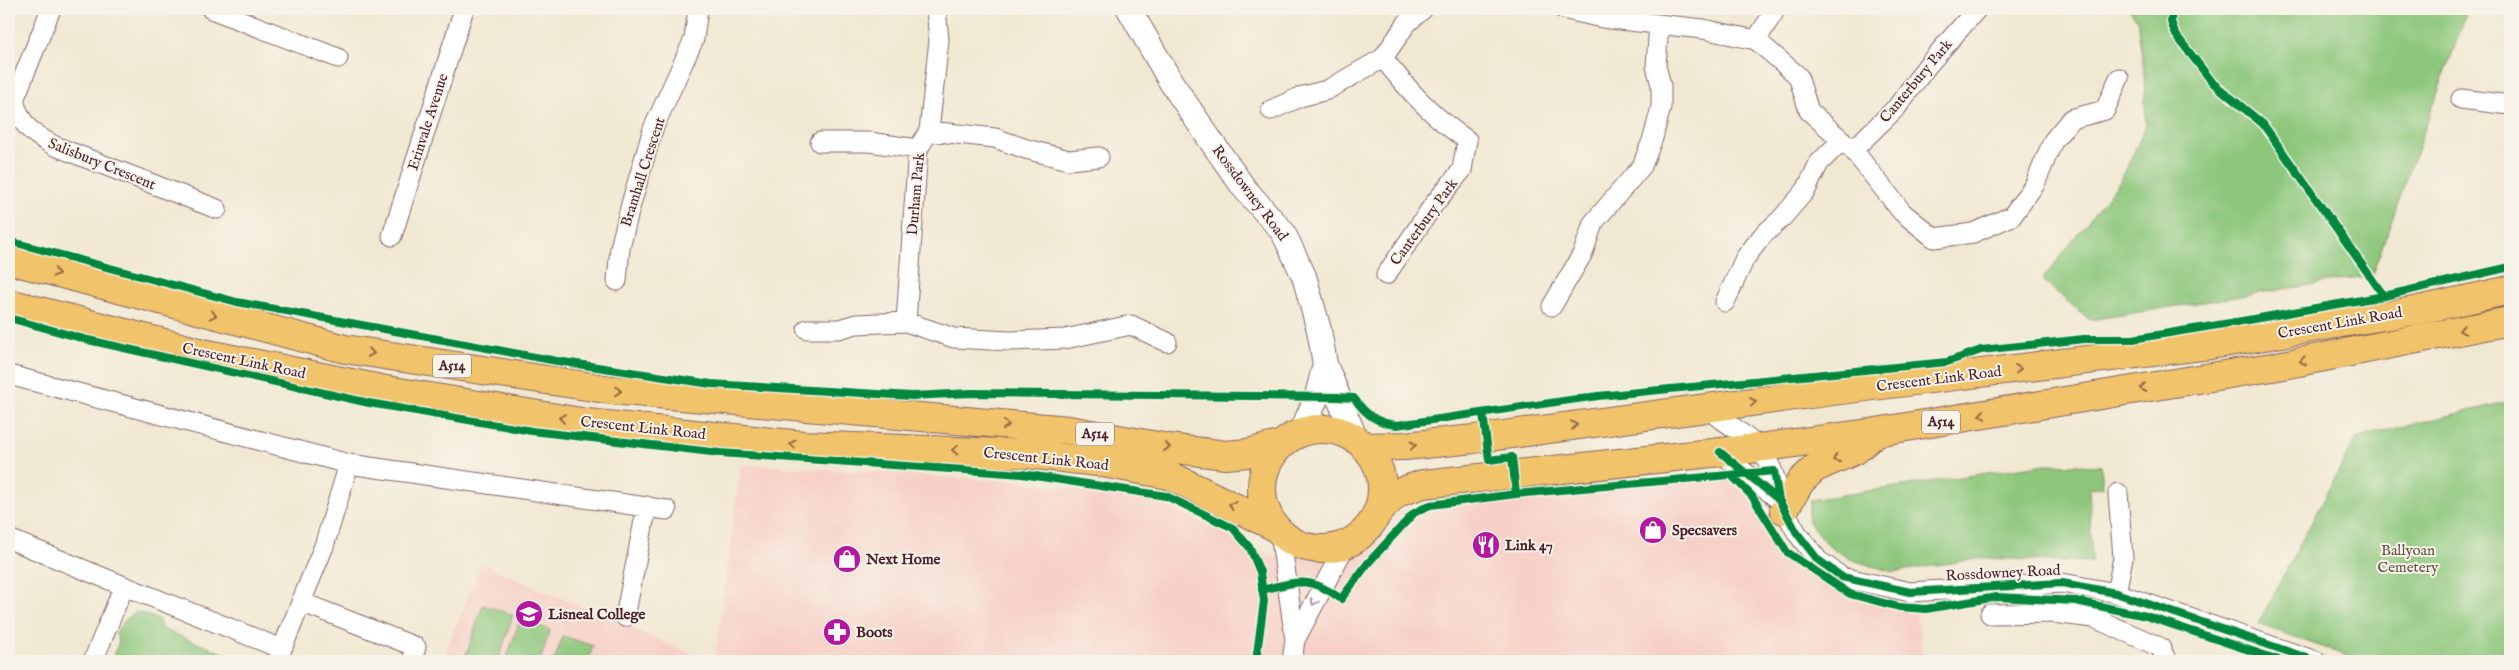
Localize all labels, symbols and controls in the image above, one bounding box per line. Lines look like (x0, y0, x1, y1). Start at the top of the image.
street label: Canterbury Park (1876, 35, 1957, 127)
street label: Erinvale Avenue (403, 71, 453, 173)
street label: Bramhall Crescent (616, 115, 670, 229)
street label: Salisbury Crescent (45, 134, 159, 194)
street label: Rossdowney Road (1208, 141, 1293, 246)
street label: Durham Park (903, 151, 929, 236)
street label: Canterbury Park (1386, 174, 1463, 269)
one-way arrow (51, 267, 59, 277)
street label: Crescent Link Road (2276, 303, 2405, 343)
one-way arrow (208, 309, 216, 319)
one-way arrow (2458, 324, 2467, 335)
street label: Crescent Link Road (180, 339, 309, 384)
one-way arrow (367, 347, 375, 358)
road number: A514 (433, 354, 471, 378)
one-way arrow (2298, 355, 2307, 365)
street label: Crescent Link Road (1875, 362, 2004, 396)
one-way arrow (2014, 364, 2022, 375)
one-way arrow (2138, 382, 2146, 393)
one-way arrow (614, 385, 622, 396)
one-way arrow (1749, 397, 1757, 408)
one-way arrow (1978, 409, 1987, 419)
road number: A514 (1922, 411, 1960, 434)
street label: Crescent Link Road (579, 412, 708, 444)
one-way arrow (557, 414, 566, 424)
one-way arrow (1002, 419, 1010, 430)
one-way arrow (1571, 420, 1579, 431)
road number: A514 (1076, 422, 1114, 446)
one-way arrow (789, 439, 797, 450)
one-way arrow (1409, 440, 1417, 451)
one-way arrow (1162, 442, 1171, 452)
street label: Crescent Link Road (982, 443, 1111, 475)
one-way arrow (951, 445, 959, 456)
one-way arrow (1832, 453, 1841, 463)
one-way arrow (1228, 501, 1237, 511)
shop icon: Specsavers (1638, 515, 1668, 545)
place label: Specsavers (1672, 521, 1738, 540)
restaurant icon: Link 47 (1471, 530, 1501, 560)
place label: Link 47 (1505, 536, 1553, 555)
park label: Ballyoan Cemetery (2378, 541, 2439, 577)
shop icon: Next Home (832, 544, 862, 574)
place label: Next Home (865, 550, 940, 569)
street label: Rossdowney Road (1945, 560, 2062, 586)
one-way arrow (1310, 597, 1320, 606)
school or university icon: Lisneal College (514, 599, 544, 629)
place label: Lisneal College (548, 605, 646, 624)
pharmacy icon: Boots (822, 617, 852, 647)
place label: Boots (856, 623, 893, 642)

